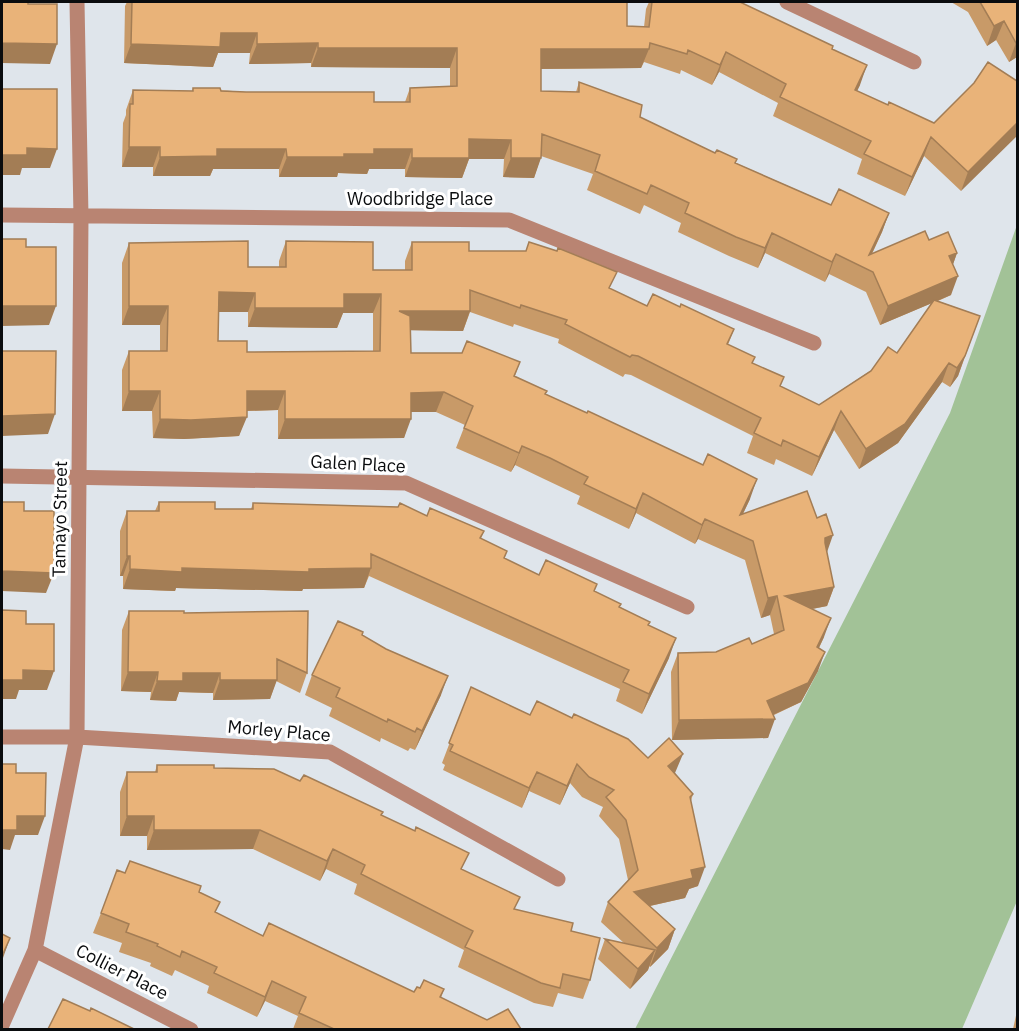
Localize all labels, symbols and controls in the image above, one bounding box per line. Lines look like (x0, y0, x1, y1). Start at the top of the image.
street label: Woodbridge Place (347, 187, 493, 210)
street label: Galen Place (310, 450, 406, 477)
street label: Tamayo Street (47, 461, 72, 577)
street label: Morley Place (227, 715, 332, 746)
street label: Collier Place (72, 939, 172, 1005)

